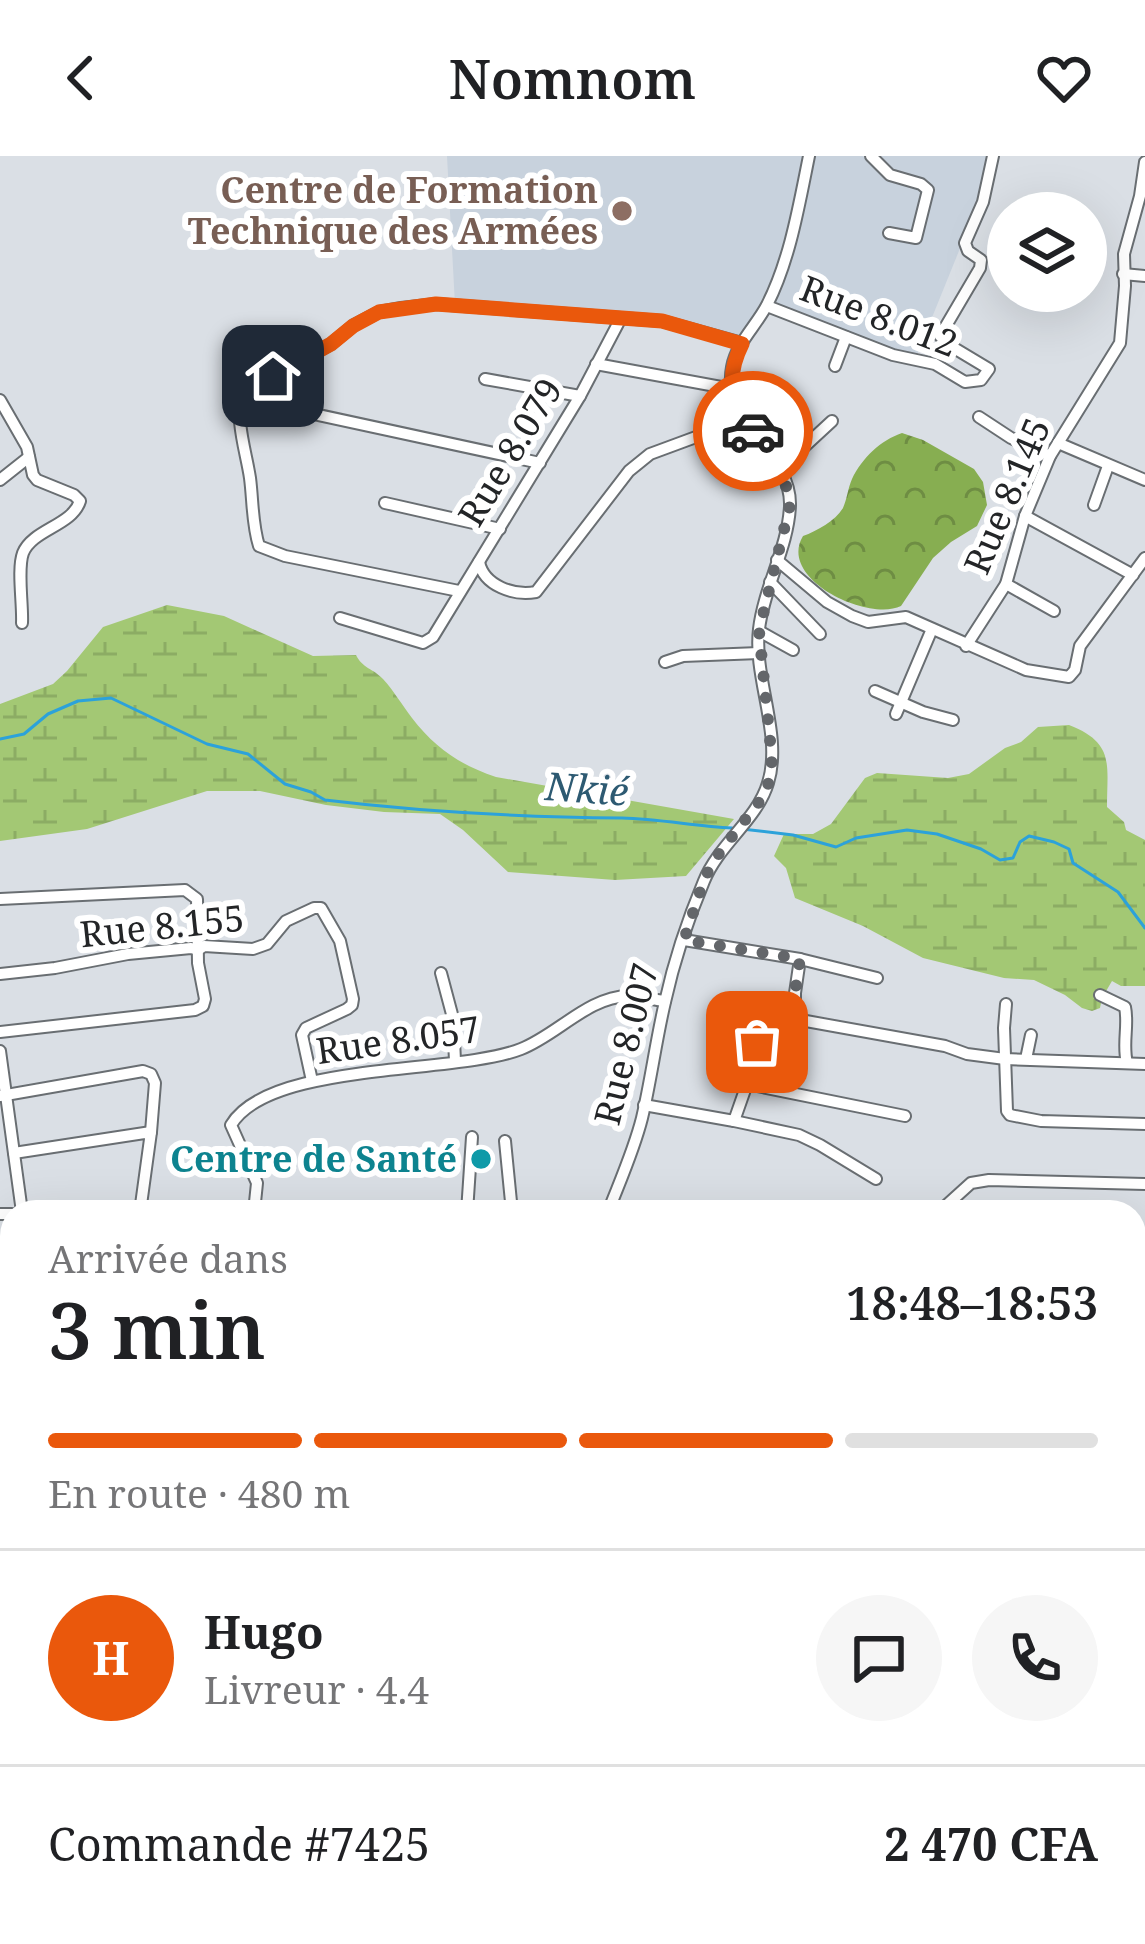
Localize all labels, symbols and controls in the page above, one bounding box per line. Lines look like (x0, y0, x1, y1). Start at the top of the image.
text: Nomnom (449, 41, 696, 115)
icon: back (48, 45, 114, 111)
icon: heart (1031, 45, 1097, 111)
place label: Centre de Formation Technique des Armées (188, 165, 598, 255)
map controls (987, 192, 1107, 312)
button: layers (987, 192, 1107, 312)
marker: Centre de Formation Technique des Armées (609, 198, 635, 224)
street label: Rue 8.012 (794, 263, 965, 368)
pin (222, 325, 324, 427)
icon: home (240, 343, 306, 409)
street label: Rue 8.079 (446, 369, 573, 535)
courier (693, 371, 813, 491)
icon: car (720, 398, 786, 464)
street label: Rue 8.145 (952, 410, 1061, 581)
water label: Nkié (543, 758, 632, 817)
street label: Rue 8.155 (78, 893, 246, 958)
street label: Rue 8.007 (582, 958, 669, 1130)
pin (706, 991, 808, 1093)
street label: Rue 8.057 (313, 1004, 483, 1075)
icon: bag (724, 1009, 790, 1075)
place label: Centre de Santé (170, 1134, 457, 1183)
marker: Centre de Santé (468, 1146, 494, 1172)
text: Arrivée dans (48, 1231, 288, 1284)
text: 18:48–18:53 (846, 1272, 1098, 1333)
text: 3 min (48, 1276, 266, 1382)
text: En route · 480 m (48, 1466, 350, 1519)
button: chat (816, 1595, 942, 1721)
button: phone (972, 1595, 1098, 1721)
text: Hugo (204, 1601, 324, 1662)
text: H (93, 1627, 129, 1688)
text: Livreur · 4.4 (204, 1662, 429, 1715)
text: Commande #7425 (48, 1813, 430, 1874)
text: 2 470 CFA (884, 1813, 1098, 1874)

